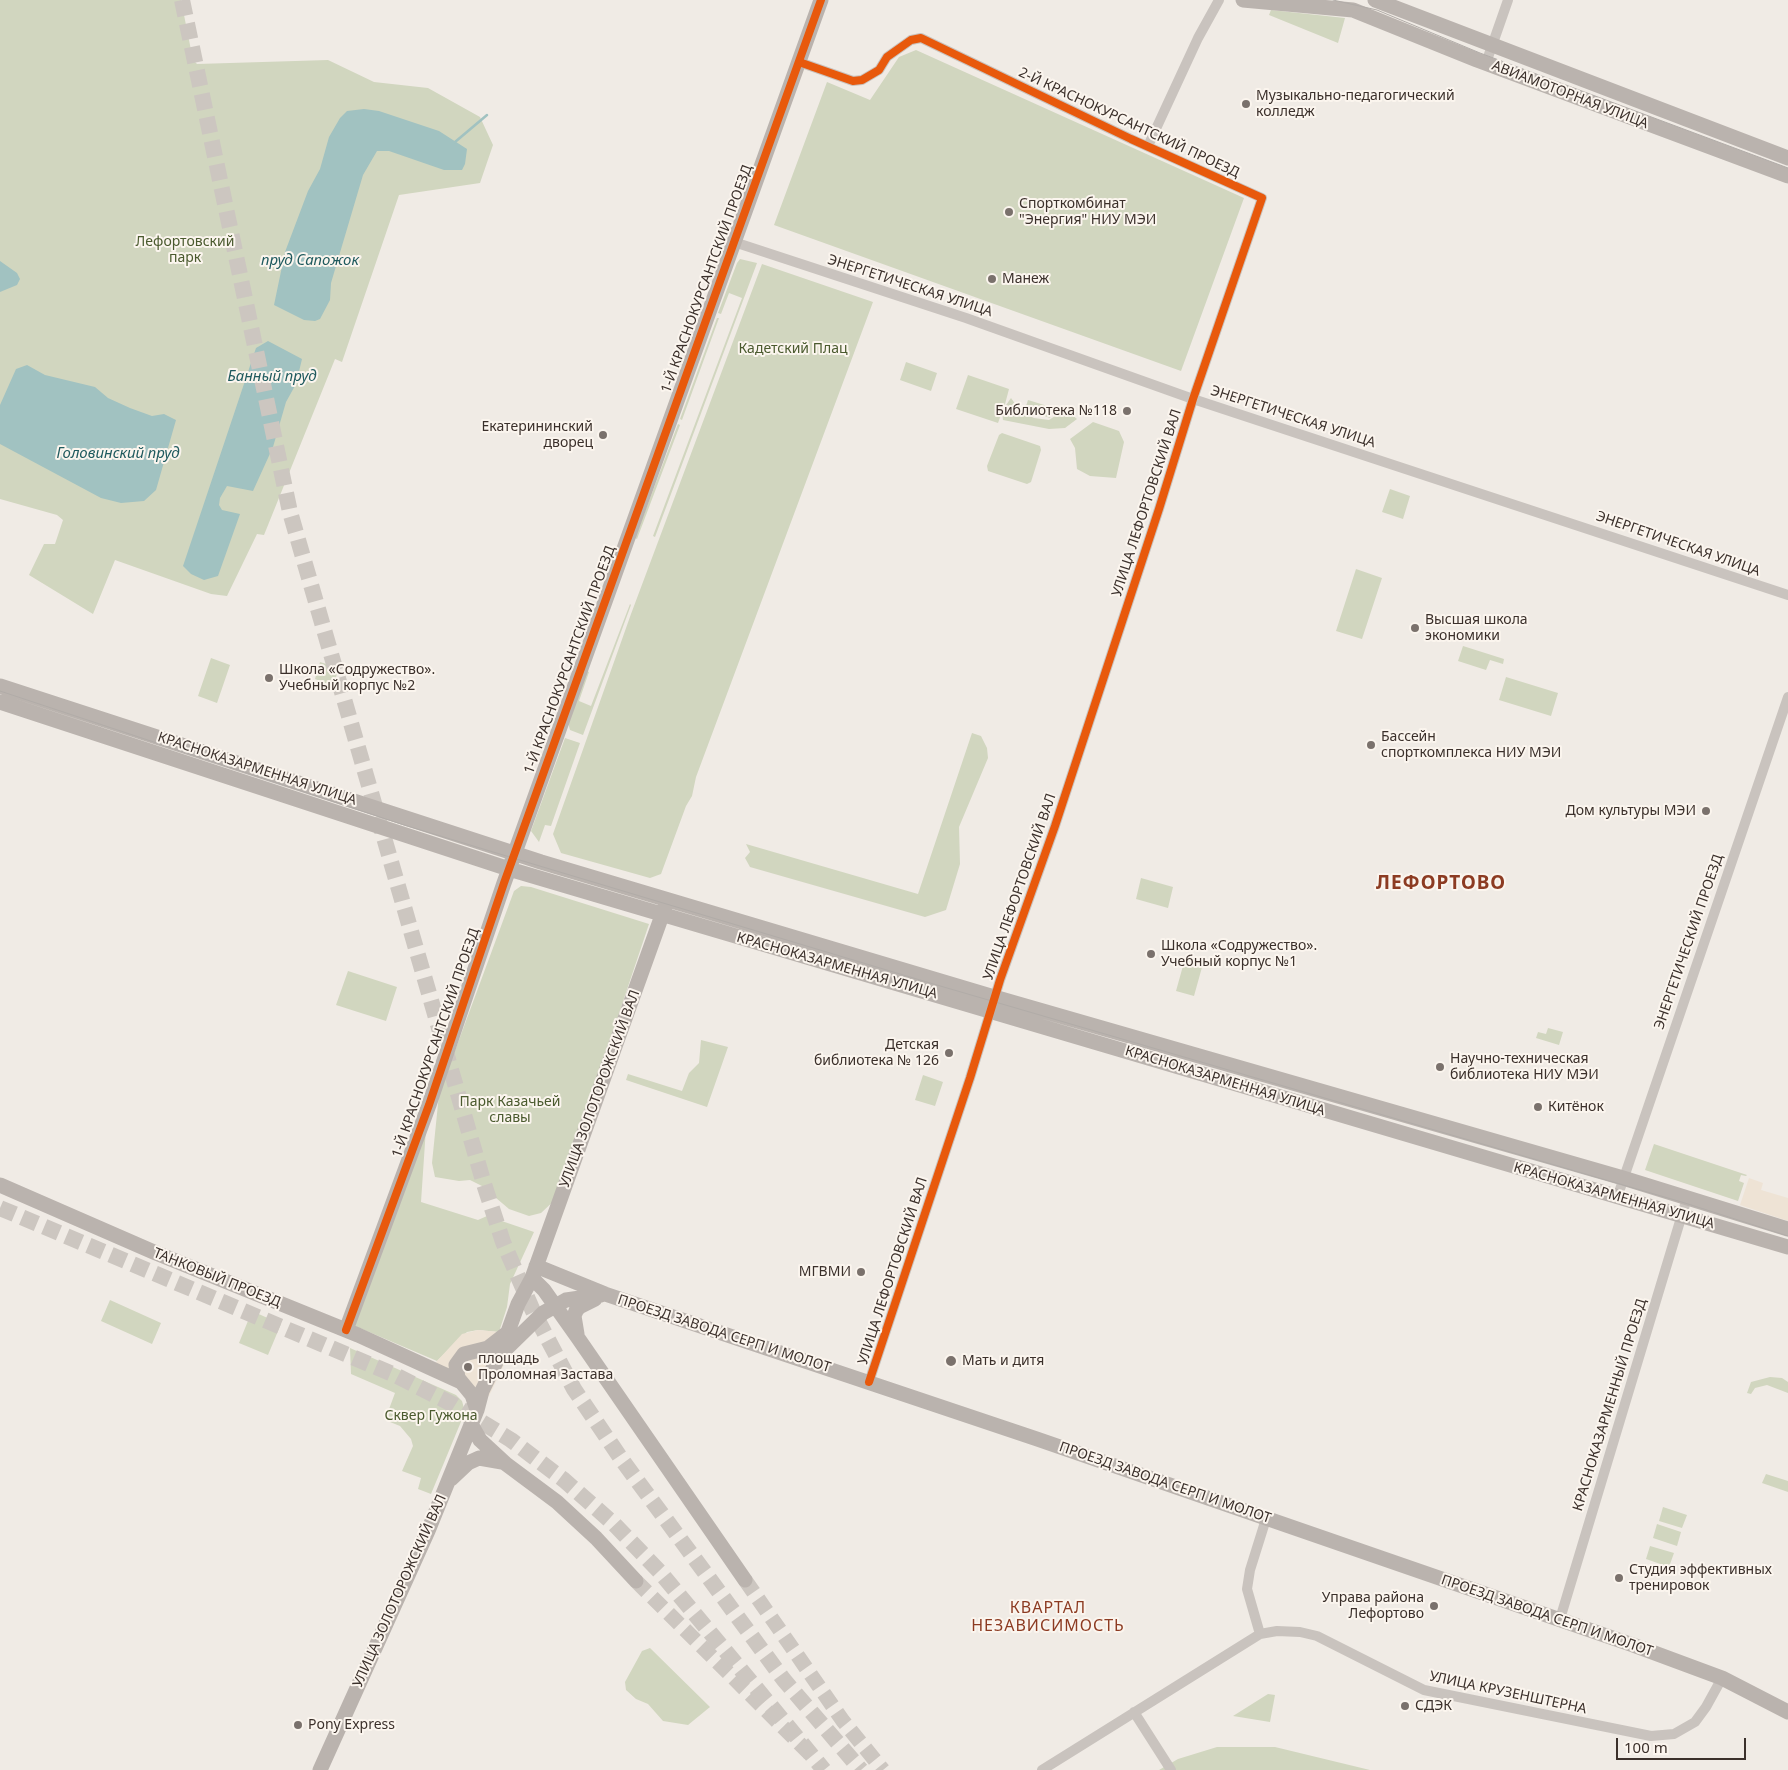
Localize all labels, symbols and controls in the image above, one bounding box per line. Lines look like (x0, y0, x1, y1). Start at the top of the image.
street label: АВИАМОТОРНАЯ УЛИЦА (1489, 57, 1651, 133)
street label: 2-Й КРАСНОКУРСАНТСКИЙ ПРОЕЗД (1016, 64, 1242, 182)
place label: Музыкально-педагогический колледж (1256, 88, 1455, 120)
marker: Музыкально-педагогический колледж (1240, 98, 1252, 110)
street label: 1-Й КРАСНОКУРСАНТСКИЙ ПРОЕЗД (658, 163, 756, 395)
place label: Спорткомбинат "Энергия" НИУ МЭИ (1019, 196, 1156, 228)
marker: Спорткомбинат "Энергия" НИУ МЭИ (1003, 206, 1015, 218)
park label: Лефортовский парк (136, 234, 234, 266)
street label: ЭНЕРГЕТИЧЕСКАЯ УЛИЦА (825, 251, 995, 321)
water label: пруд Сапожок (261, 252, 359, 270)
place label: Манеж (1002, 271, 1049, 287)
marker: Манеж (986, 273, 998, 285)
park label: Кадетский Плац (738, 341, 848, 357)
water label: Банный пруд (227, 368, 317, 386)
street label: ЭНЕРГЕТИЧЕСКАЯ УЛИЦА (1208, 382, 1378, 452)
place label: Библиотека №118 (995, 403, 1117, 419)
marker: Библиотека №118 (1121, 405, 1133, 417)
street label: УЛИЦА ЛЕФОРТОВСКИЙ ВАЛ (1109, 407, 1185, 599)
place label: Екатерининский дворец (482, 419, 593, 452)
marker: Екатерининский дворец (597, 429, 609, 441)
water label: Головинский пруд (56, 445, 180, 463)
street label: ЭНЕРГЕТИЧЕСКАЯ УЛИЦА (1594, 508, 1762, 580)
street label: 1-Й КРАСНОКУРСАНТСКИЙ ПРОЕЗД (521, 544, 619, 776)
place label: Высшая школа экономики (1425, 612, 1528, 644)
marker: Высшая школа экономики (1409, 622, 1421, 634)
place label: Школа «Содружество». Учебный корпус №2 (279, 662, 435, 694)
marker: Школа «Содружество». Учебный корпус №2 (263, 672, 275, 684)
street label: КРАСНОКАЗАРМЕННАЯ УЛИЦА (155, 729, 359, 809)
place label: Бассейн спорткомплекса НИУ МЭИ (1381, 729, 1561, 762)
marker: Бассейн спорткомплекса НИУ МЭИ (1365, 739, 1377, 751)
street label: УЛИЦА ЛЕФОРТОВСКИЙ ВАЛ (980, 791, 1060, 983)
place label: Дом культуры МЭИ (1565, 803, 1696, 819)
marker: Дом культуры МЭИ (1700, 805, 1712, 817)
street label: ЭНЕРГЕТИЧЕСКИЙ ПРОЕЗД (1651, 852, 1727, 1032)
district label: ЛЕФОРТОВО (1375, 873, 1507, 895)
street label: 1-Й КРАСНОКУРСАНТСКИЙ ПРОЕЗД (389, 926, 483, 1160)
street label: КРАСНОКАЗАРМЕННАЯ УЛИЦА (735, 929, 939, 1003)
place label: Школа «Содружество». Учебный корпус №1 (1161, 938, 1317, 970)
marker: Школа «Содружество». Учебный корпус №1 (1145, 948, 1157, 960)
street label: УЛИЦА ЗОЛОТОРОЖСКИЙ ВАЛ (556, 988, 644, 1190)
place label: Детская библиотека № 126 (814, 1037, 939, 1070)
street label: КРАСНОКАЗАРМЕННАЯ УЛИЦА (1123, 1043, 1327, 1119)
marker: Детская библиотека № 126 (943, 1047, 955, 1059)
place label: Научно-техническая библиотека НИУ МЭИ (1450, 1051, 1599, 1084)
marker: Научно-техническая библиотека НИУ МЭИ (1434, 1061, 1446, 1073)
park label: Парк Казачьей славы (460, 1094, 560, 1126)
place label: Китёнок (1548, 1099, 1604, 1115)
marker: Китёнок (1532, 1101, 1544, 1113)
street label: КРАСНОКАЗАРМЕННАЯ УЛИЦА (1512, 1159, 1716, 1233)
street label: УЛИЦА ЛЕФОРТОВСКИЙ ВАЛ (855, 1175, 931, 1367)
street label: ТАНКОВЫЙ ПРОЕЗД (151, 1245, 283, 1311)
place label: МГВМИ (799, 1264, 851, 1280)
marker: МГВМИ (855, 1266, 867, 1278)
street label: ПРОЕЗД ЗАВОДА СЕРП И МОЛОТ (615, 1292, 833, 1376)
street label: КРАСНОКАЗАРМЕННЫЙ ПРОЕЗД (1570, 1297, 1650, 1513)
place label: площадь Проломная Застава (478, 1351, 613, 1384)
place label: Мать и дитя (962, 1353, 1044, 1369)
marker: Мать и дитя (944, 1354, 958, 1368)
marker: площадь Проломная Застава (462, 1361, 474, 1373)
park label: Сквер Гужона (384, 1408, 478, 1424)
street label: ПРОЕЗД ЗАВОДА СЕРП И МОЛОТ (1057, 1439, 1273, 1527)
street label: УЛИЦА ЗОЛОТОРОЖСКИЙ ВАЛ (350, 1492, 450, 1690)
place label: Студия эффективных тренировок (1629, 1562, 1772, 1594)
street label: ПРОЕЗД ЗАВОДА СЕРП И МОЛОТ (1439, 1572, 1655, 1660)
marker: Студия эффективных тренировок (1613, 1572, 1625, 1584)
place label: Управа района Лефортово (1322, 1590, 1424, 1622)
district label: КВАРТАЛ НЕЗАВИСИМОСТЬ (970, 1598, 1126, 1636)
marker: Управа района Лефортово (1428, 1600, 1440, 1612)
street label: УЛИЦА КРУЗЕНШТЕРНА (1428, 1668, 1588, 1718)
place label: СДЭК (1415, 1698, 1452, 1714)
marker: СДЭК (1399, 1700, 1411, 1712)
place label: Pony Express (308, 1717, 395, 1733)
marker: Pony Express (292, 1719, 304, 1731)
scale bar (1618, 1728, 1748, 1760)
text: 100 m (1624, 1737, 1668, 1757)

